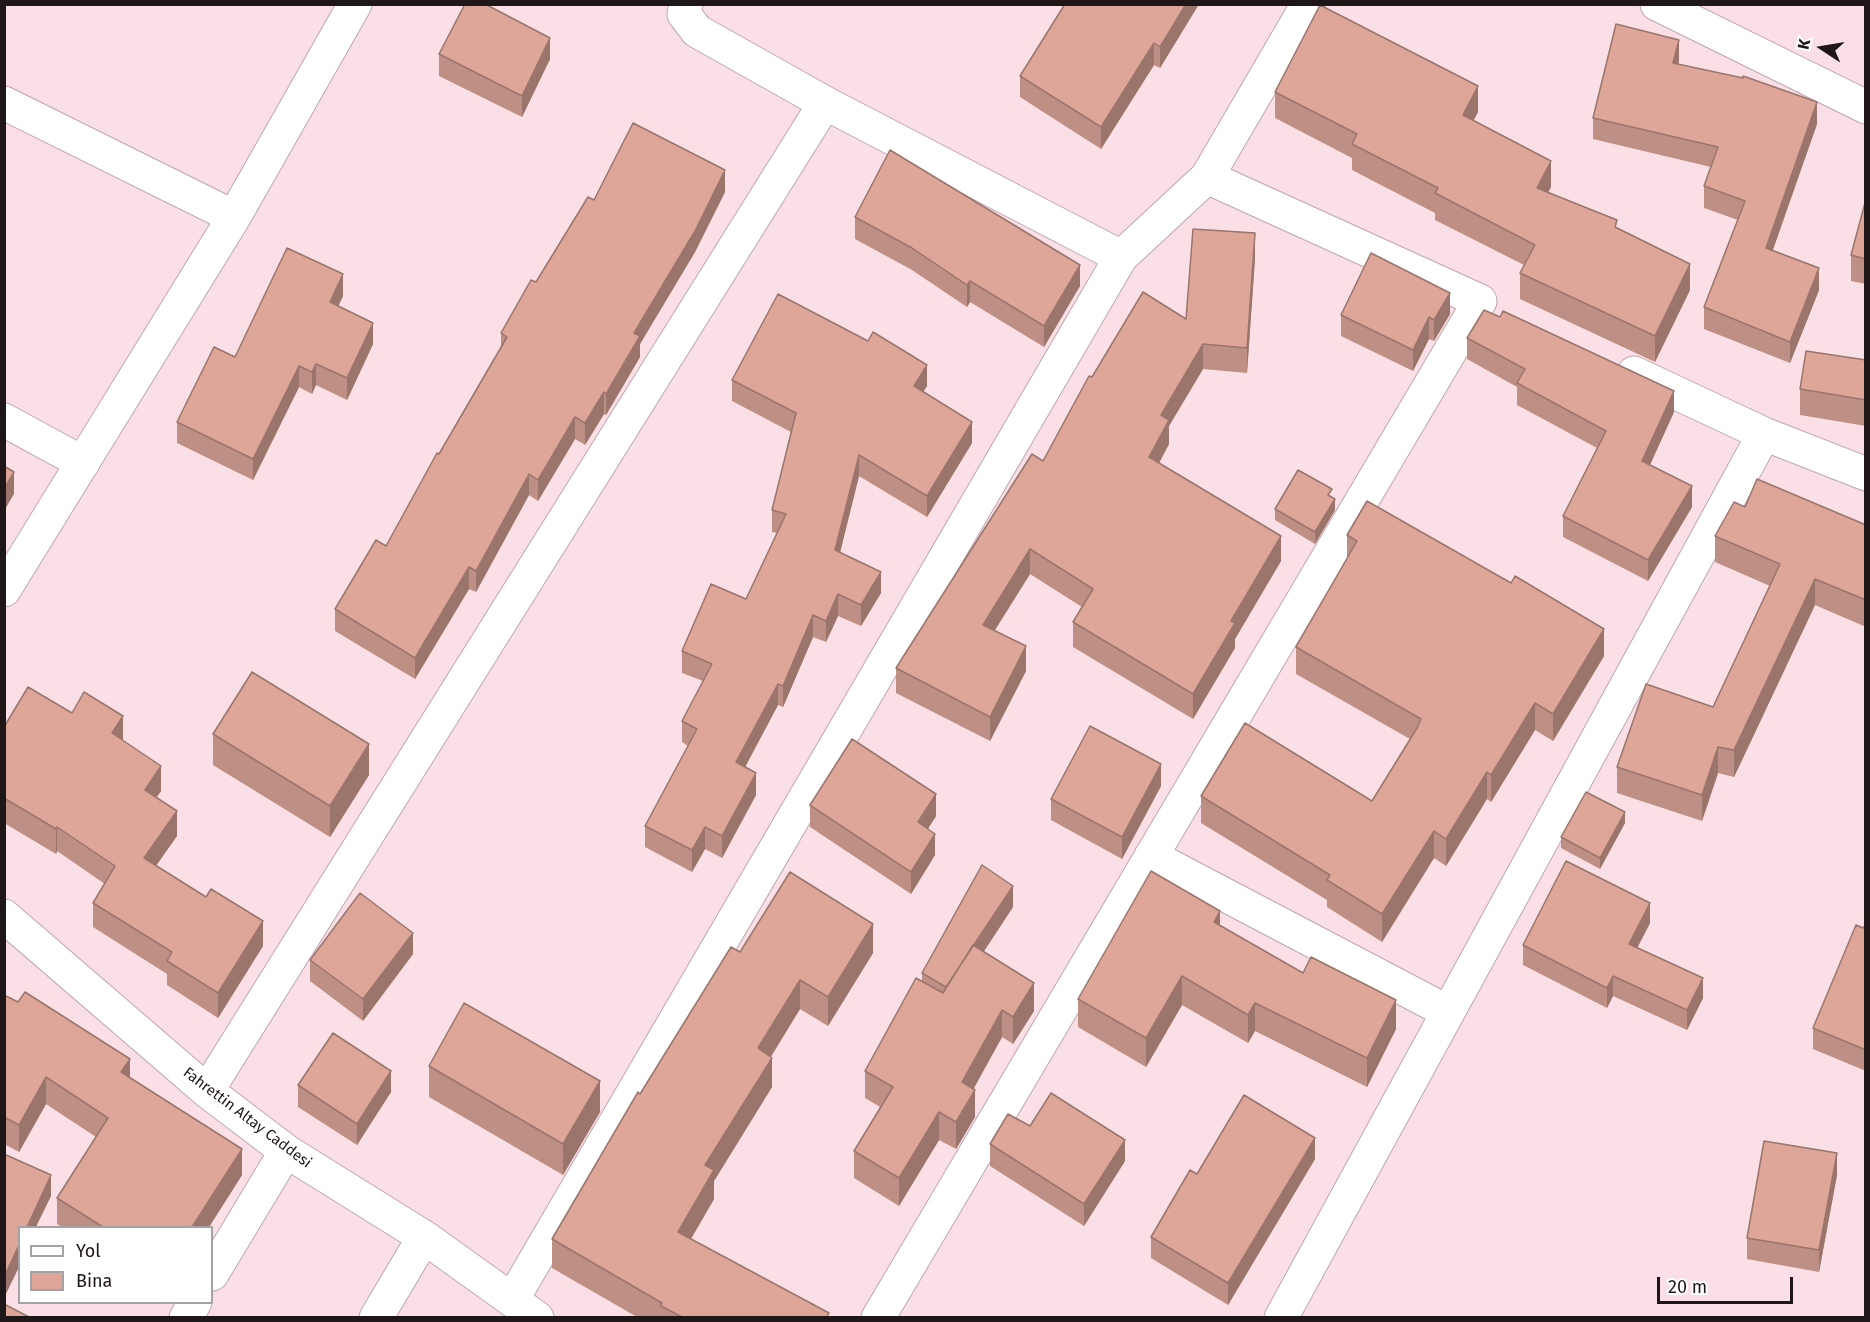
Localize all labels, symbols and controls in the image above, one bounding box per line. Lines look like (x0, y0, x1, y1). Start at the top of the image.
north arrow (1792, 18, 1852, 78)
text: K (1794, 37, 1814, 51)
street label: Fahrettin Altay Caddesi (179, 1064, 315, 1172)
legend (18, 1226, 213, 1304)
text: Yol (76, 1240, 101, 1262)
scale bar (1660, 1265, 1796, 1303)
text: Bina (76, 1270, 112, 1292)
text: 20 m (1668, 1276, 1707, 1298)

